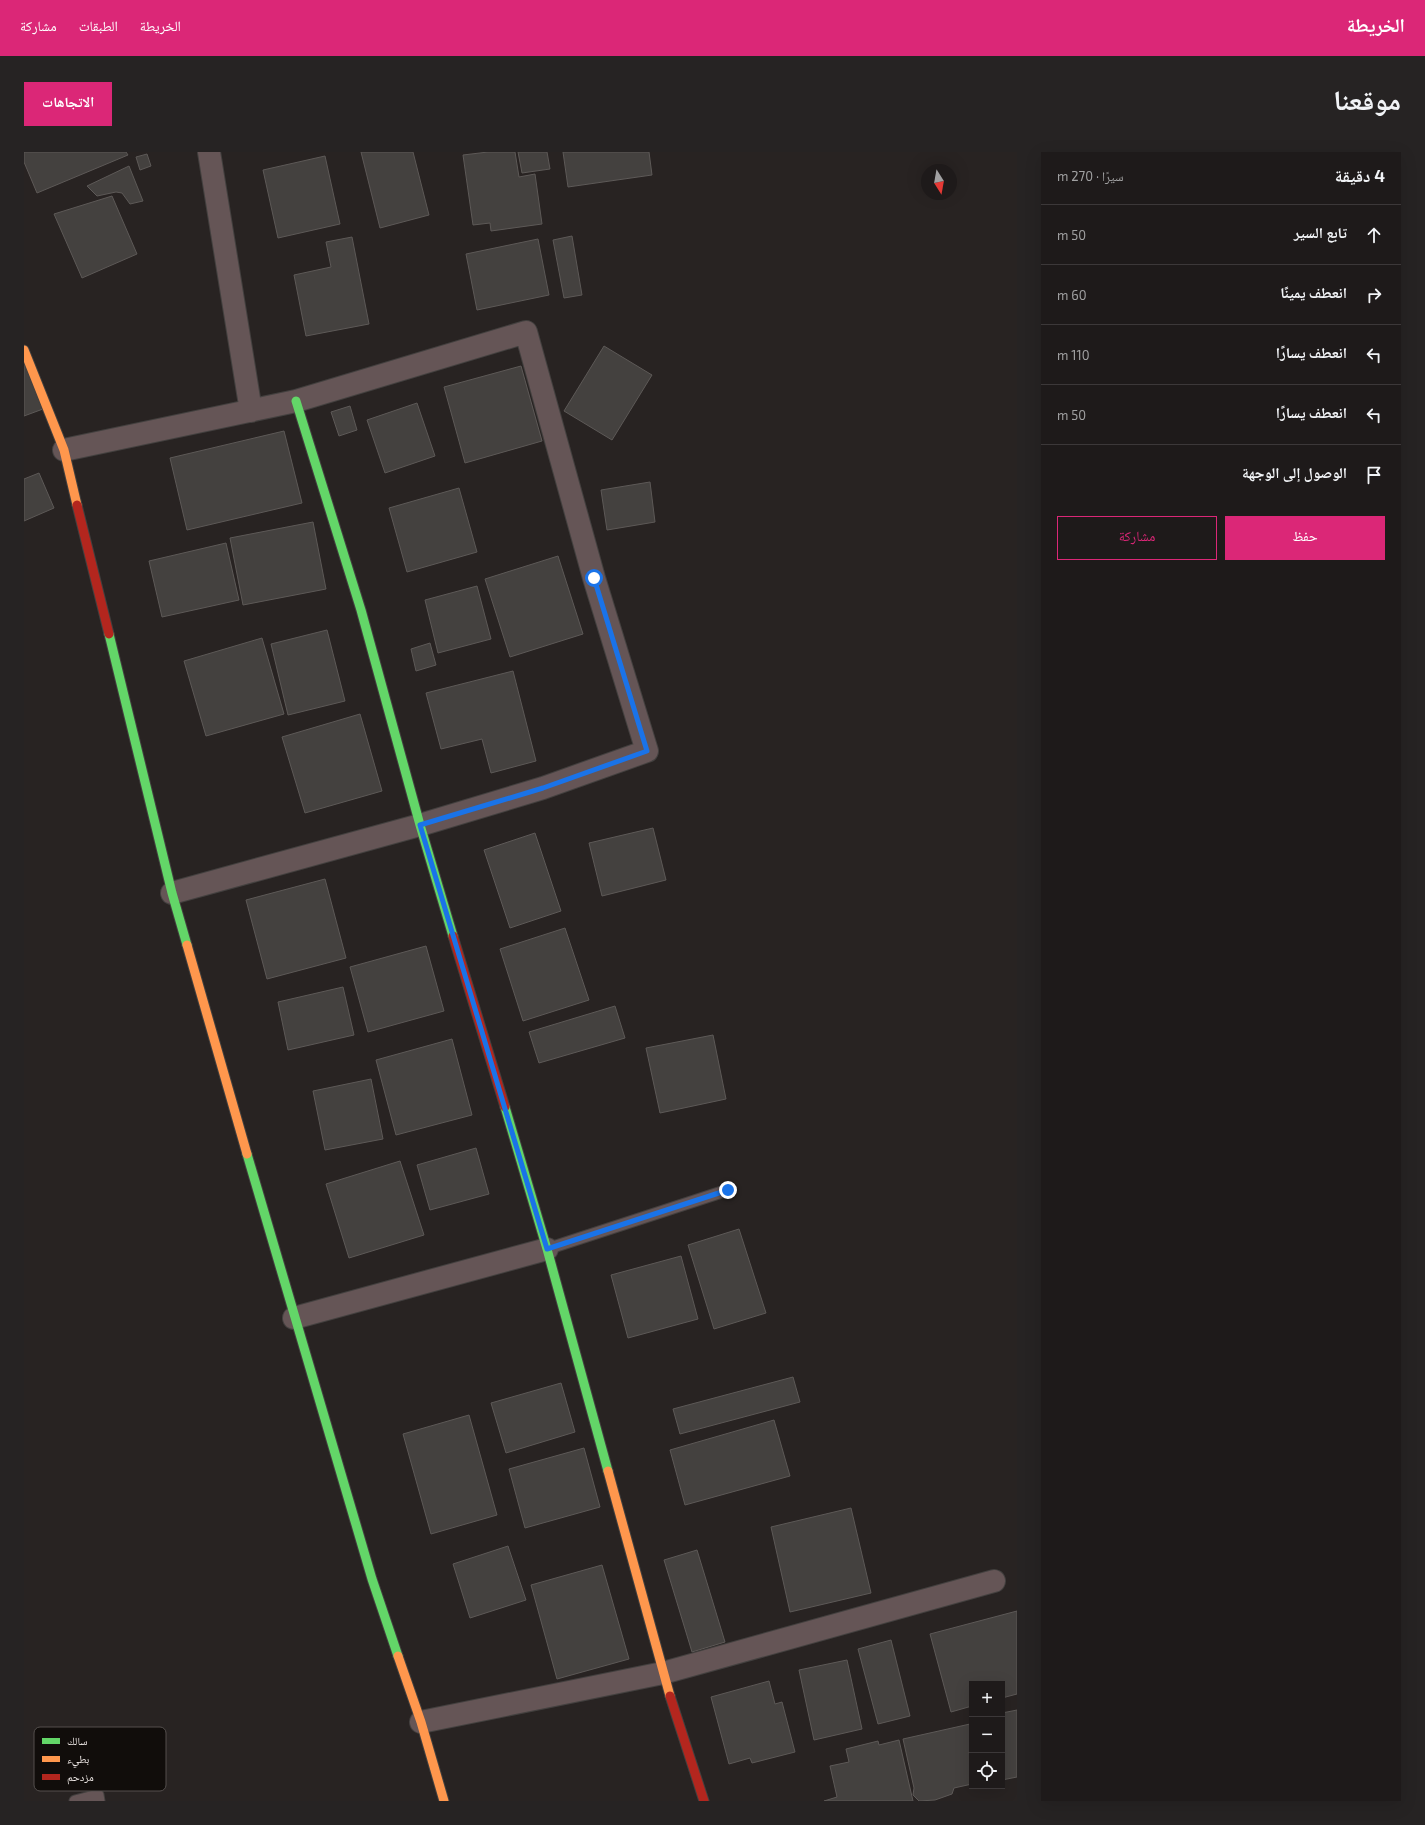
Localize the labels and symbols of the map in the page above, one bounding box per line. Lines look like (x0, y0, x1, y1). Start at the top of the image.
north arrow (921, 164, 957, 200)
route start (585, 569, 603, 587)
route end (719, 1181, 737, 1199)
legend (34, 1727, 166, 1791)
text: سالك (67, 1734, 87, 1747)
text: بطيء (67, 1752, 89, 1768)
text: مزدحم (67, 1770, 94, 1785)

